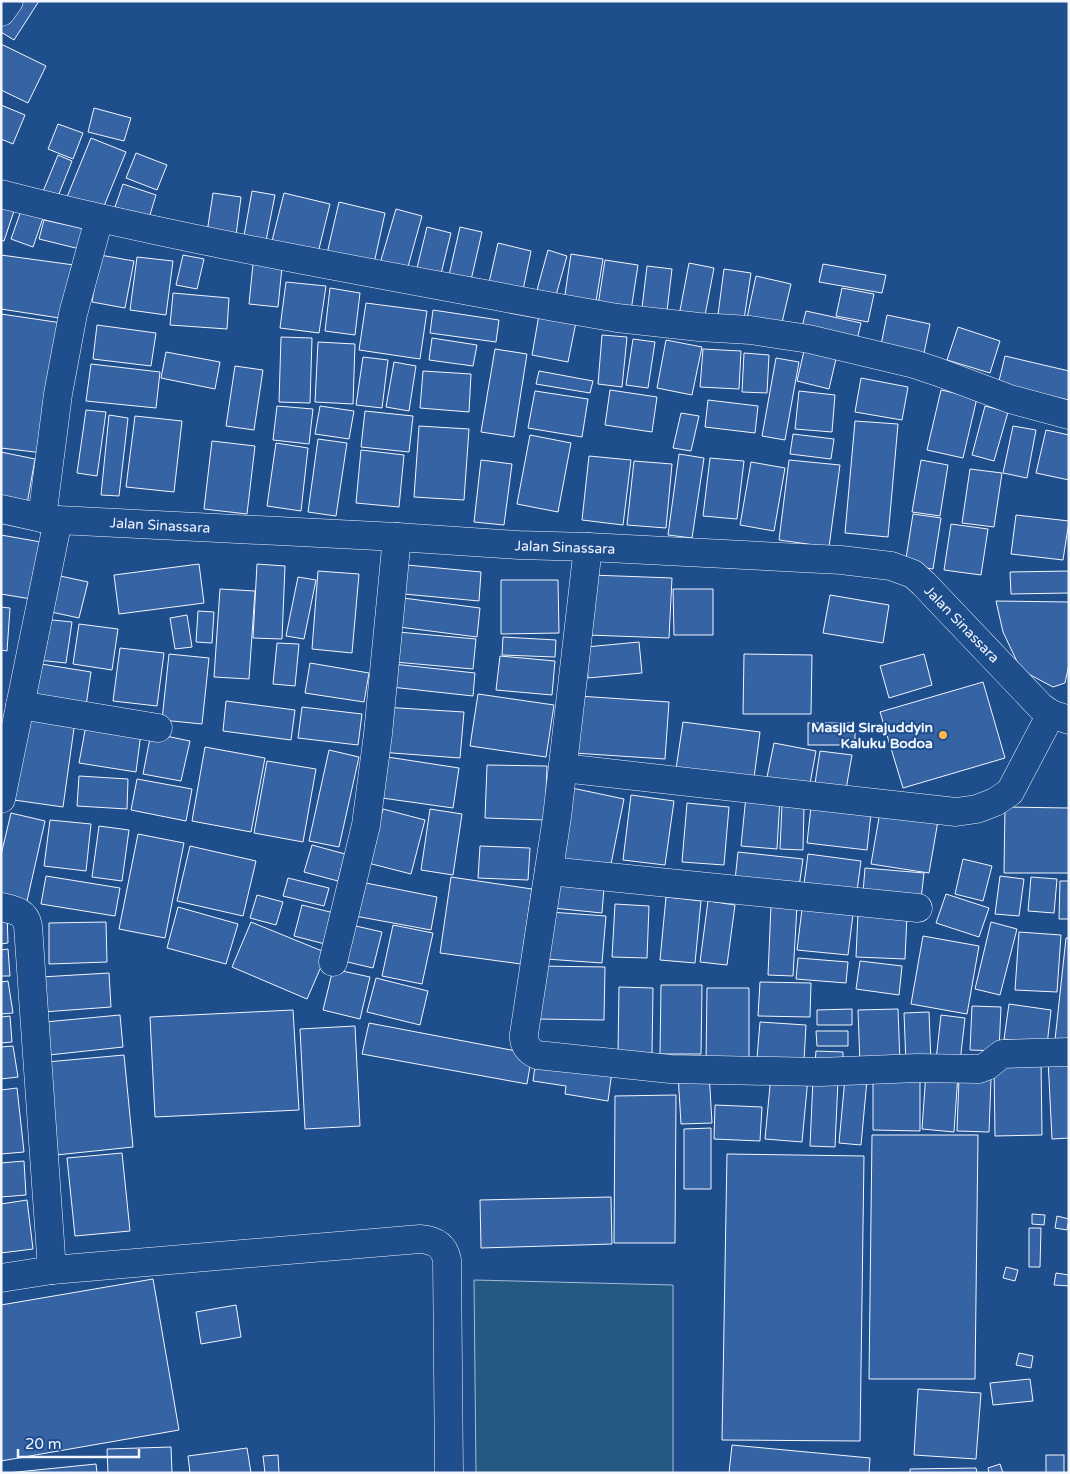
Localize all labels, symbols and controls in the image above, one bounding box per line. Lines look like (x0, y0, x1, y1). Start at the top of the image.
street label: Jalan Sinassara (109, 514, 211, 537)
street label: Jalan Sinassara (514, 537, 616, 558)
street label: Jalan Sinassara (921, 582, 1003, 667)
place label: Masjid Sirajuddyin Kaluku Bodoa (811, 719, 933, 752)
marker: Masjid Sirajuddyin Kaluku Bodoa (937, 729, 949, 741)
scale bar (18, 1426, 139, 1458)
text: 20 m (25, 1435, 62, 1453)

